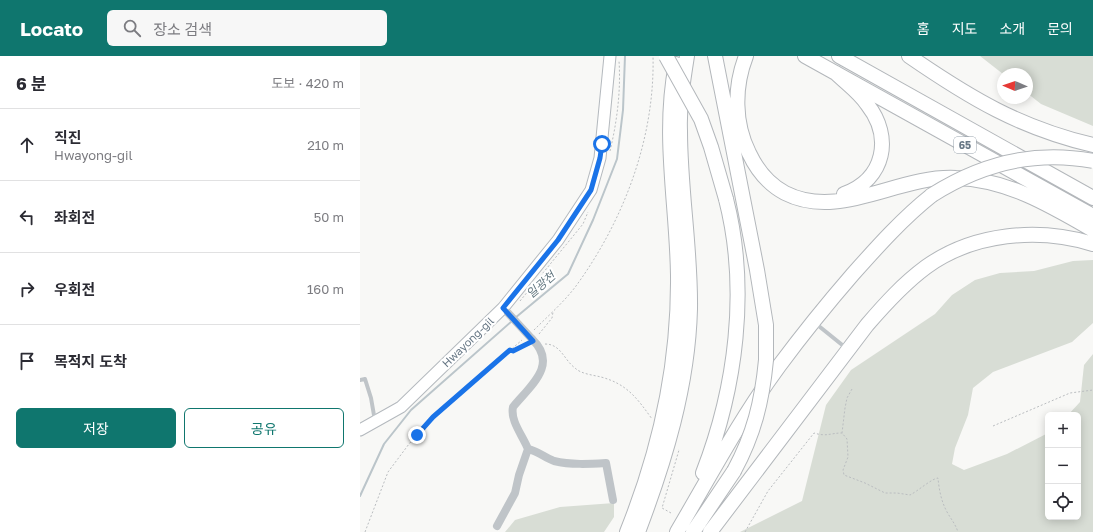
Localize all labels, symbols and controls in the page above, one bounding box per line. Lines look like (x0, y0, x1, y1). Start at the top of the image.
search box (107, 10, 387, 46)
text: Locato (20, 17, 83, 40)
icon: search (121, 17, 143, 39)
text: 장소 검색 (153, 20, 212, 38)
text: 홈 (917, 20, 930, 37)
text: 지도 (952, 20, 977, 37)
text: 소개 (999, 20, 1025, 37)
text: 문의 (1047, 20, 1073, 37)
north arrow (997, 68, 1033, 104)
text: 6 분 (16, 73, 47, 94)
text: 도보 · 420 m (271, 75, 344, 91)
text: 직진 (54, 128, 82, 146)
icon: ahead (16, 134, 38, 156)
route start (593, 135, 611, 153)
text: 210 m (307, 137, 344, 153)
road number: 65 (954, 137, 976, 153)
text: Hwayong-gil (54, 147, 133, 163)
icon: left (16, 206, 38, 228)
text: 좌회전 (54, 208, 95, 226)
text: 50 m (314, 209, 344, 225)
water label: 일광천 (523, 267, 560, 301)
icon: right (16, 278, 38, 300)
text: 우회전 (54, 280, 95, 298)
text: 160 m (307, 281, 344, 297)
street label: Hwayong-gil (439, 314, 496, 369)
icon: arrive (16, 350, 38, 372)
text: 목적지 도착 (54, 352, 127, 370)
button: 저장 (16, 408, 176, 448)
button: 공유 (184, 408, 344, 448)
map controls (1045, 412, 1081, 520)
button: + (1045, 412, 1081, 448)
route end (408, 426, 426, 444)
button: − (1045, 448, 1081, 484)
button: locate (1045, 484, 1081, 520)

